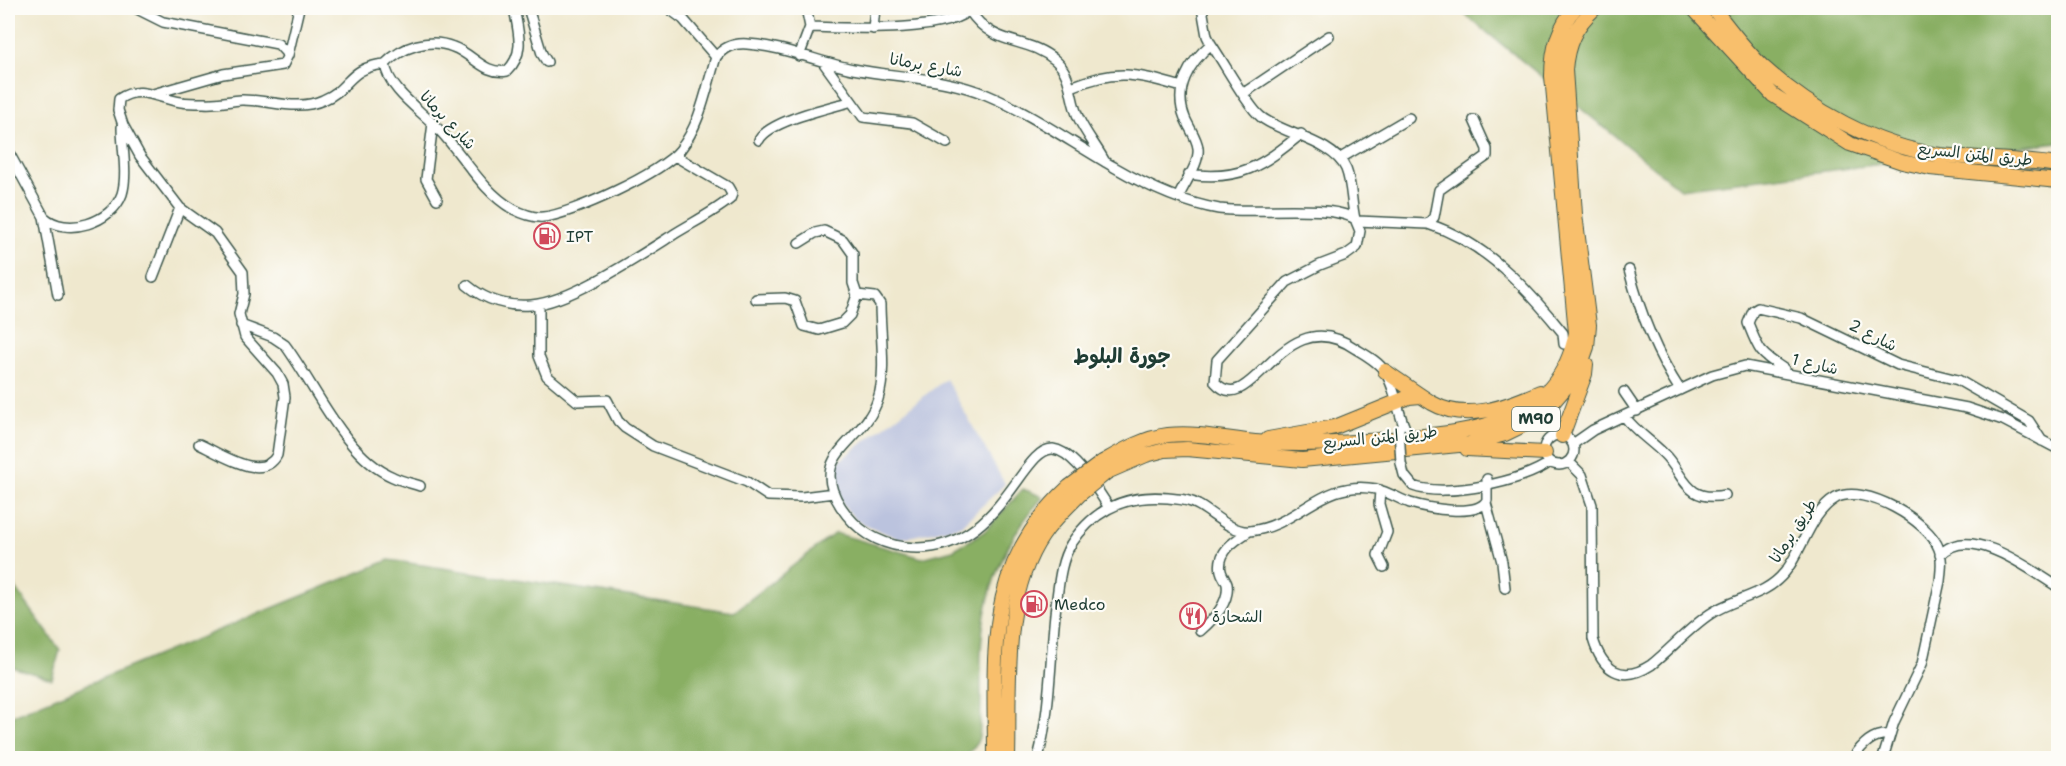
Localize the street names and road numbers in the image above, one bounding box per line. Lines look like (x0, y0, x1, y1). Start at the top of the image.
street label: شارع برمانا (888, 48, 964, 83)
street label: شارع برمانا (415, 86, 481, 155)
street label: طريق المتن السريع (1916, 138, 2034, 171)
street label: شارع 2 (1845, 314, 1901, 357)
street label: شارع 1 (1790, 349, 1840, 380)
road number: M90 (1512, 407, 1560, 431)
street label: طريق المتن السريع (1321, 421, 1439, 454)
street label: طريق برمانا (1764, 495, 1822, 567)

